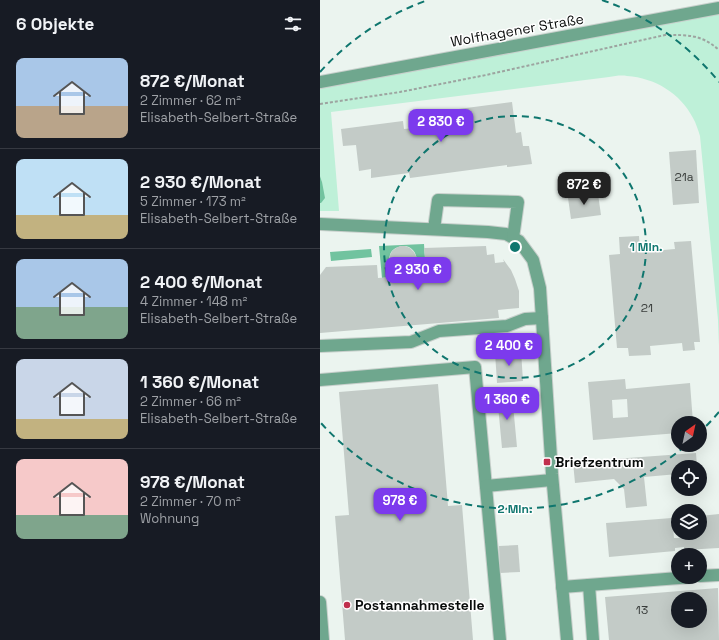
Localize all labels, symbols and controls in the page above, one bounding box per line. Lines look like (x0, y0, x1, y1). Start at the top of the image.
street label: Wolfhagener Straße (449, 9, 585, 51)
text: 6 Objekte (16, 13, 94, 35)
icon: filters (282, 13, 304, 35)
text: 872 €/Monat (140, 70, 245, 92)
icon: home (48, 74, 96, 122)
text: 2 Zimmer · 62 m² (140, 92, 241, 109)
text: Elisabeth-Selbert-Straße (140, 109, 297, 126)
pin: 2 830 € (404, 109, 478, 143)
text: 2 830 € (417, 113, 465, 130)
house number: 21a (674, 169, 694, 185)
text: 2 930 €/Monat (140, 171, 262, 193)
pin: 872 € (556, 172, 612, 206)
icon: home (48, 175, 96, 223)
text: 872 € (567, 176, 601, 193)
text: 5 Zimmer · 173 m² (140, 193, 246, 210)
text: Elisabeth-Selbert-Straße (140, 210, 297, 227)
text: 1 Min. (629, 239, 663, 255)
centre of rings (508, 240, 522, 254)
pin: 2 930 € (381, 257, 455, 291)
text: 2 930 € (394, 261, 442, 278)
text: 2 400 €/Monat (140, 271, 263, 293)
icon: home (48, 275, 96, 323)
text: 4 Zimmer · 148 m² (140, 293, 247, 310)
house number: 21 (641, 300, 653, 316)
text: Elisabeth-Selbert-Straße (140, 310, 297, 327)
pin: 2 400 € (472, 333, 546, 367)
text: 2 400 € (485, 337, 533, 354)
text: 1 360 €/Monat (140, 371, 259, 393)
icon: home (48, 375, 96, 423)
pin: 1 360 € (470, 387, 544, 421)
text: 1 360 € (484, 391, 530, 408)
text: 2 Zimmer · 66 m² (140, 393, 241, 410)
text: Elisabeth-Selbert-Straße (140, 410, 297, 427)
north arrow (671, 416, 707, 452)
map controls (671, 416, 707, 628)
place label: Briefzentrum (555, 453, 644, 471)
marker: Briefzentrum (542, 457, 552, 467)
button: locate (671, 460, 707, 496)
text: 978 €/Monat (140, 471, 245, 493)
icon: home (48, 475, 96, 523)
pin: 978 € (372, 488, 428, 522)
text: 978 € (383, 492, 417, 509)
text: 2 Zimmer · 70 m² (140, 493, 241, 510)
text: 2 Min. (498, 501, 532, 517)
button: layers (671, 504, 707, 540)
text: Wohnung (140, 510, 199, 527)
button: + (671, 548, 707, 584)
button: − (671, 592, 707, 628)
place label: Postannahmestelle (355, 596, 484, 614)
marker: Postannahmestelle (342, 600, 352, 610)
house number: 13 (636, 602, 648, 618)

